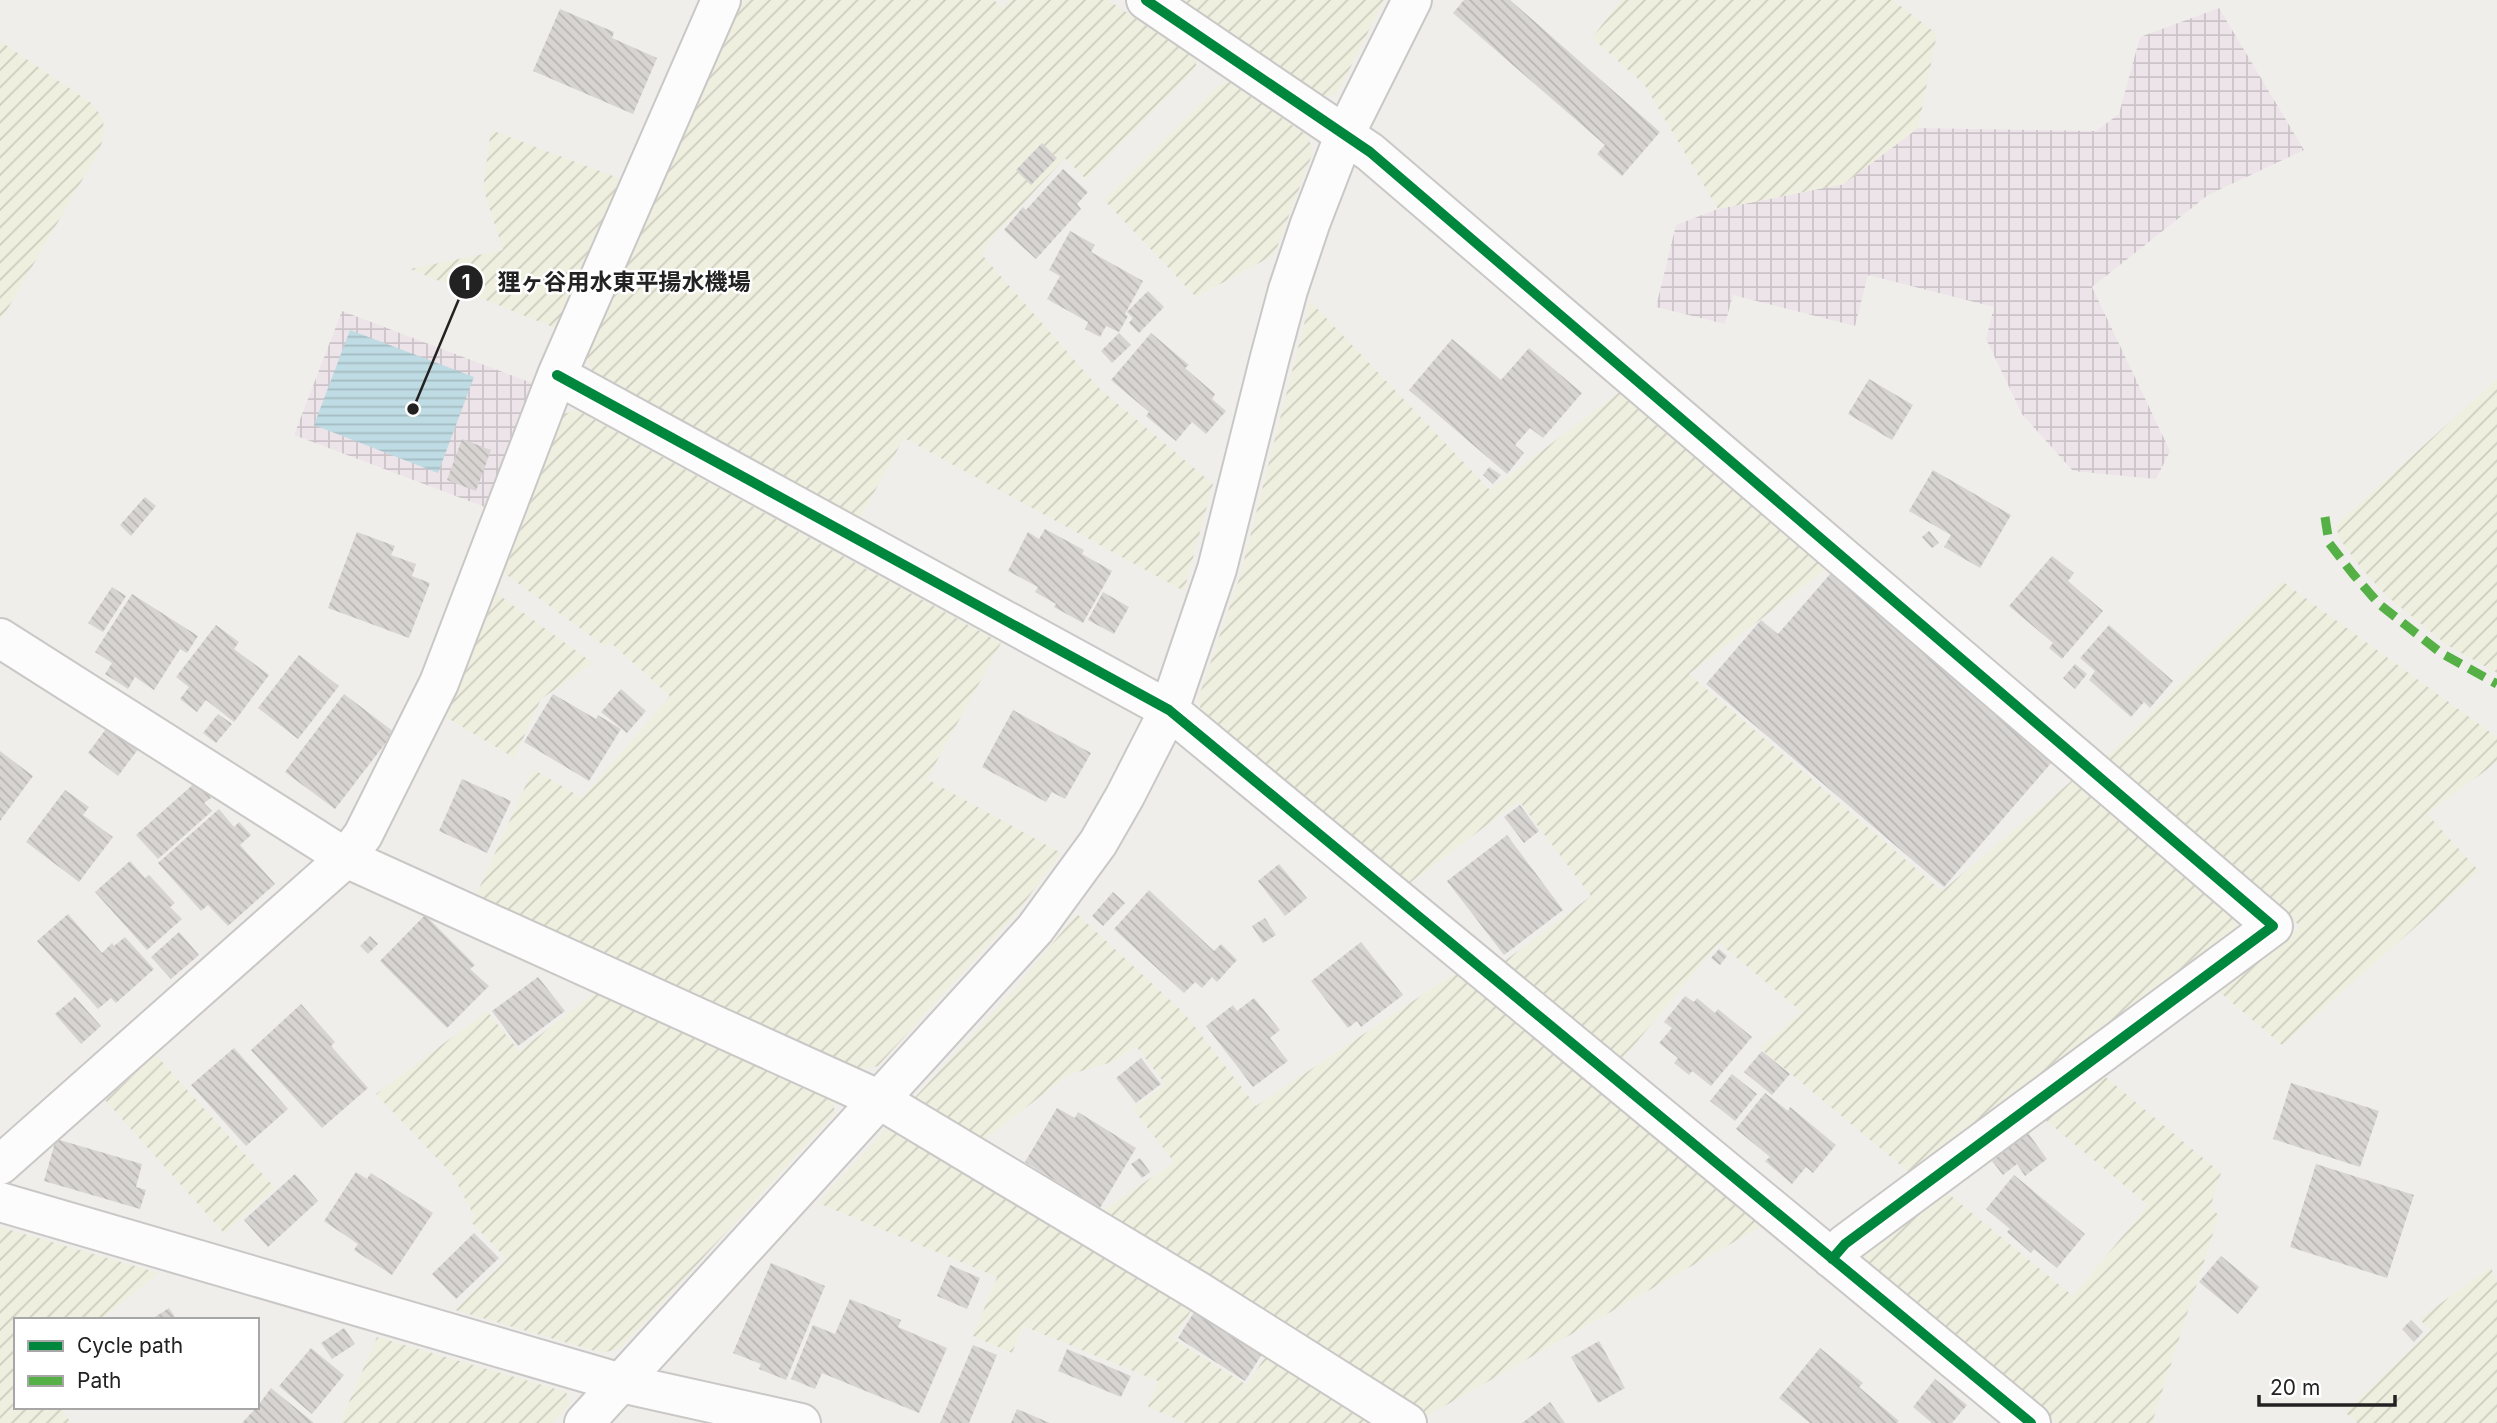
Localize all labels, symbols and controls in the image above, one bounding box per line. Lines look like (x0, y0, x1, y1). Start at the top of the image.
callout: 狸ヶ谷用水東平揚水機場 (448, 260, 764, 304)
text: 狸ヶ谷用水東平揚水機場 (498, 268, 751, 296)
text: 1 (461, 270, 471, 295)
legend (14, 1318, 259, 1409)
text: Cycle path (77, 1333, 183, 1358)
scale bar (2259, 1364, 2396, 1408)
text: Path (77, 1368, 122, 1393)
text: 20 m (2270, 1375, 2320, 1400)

